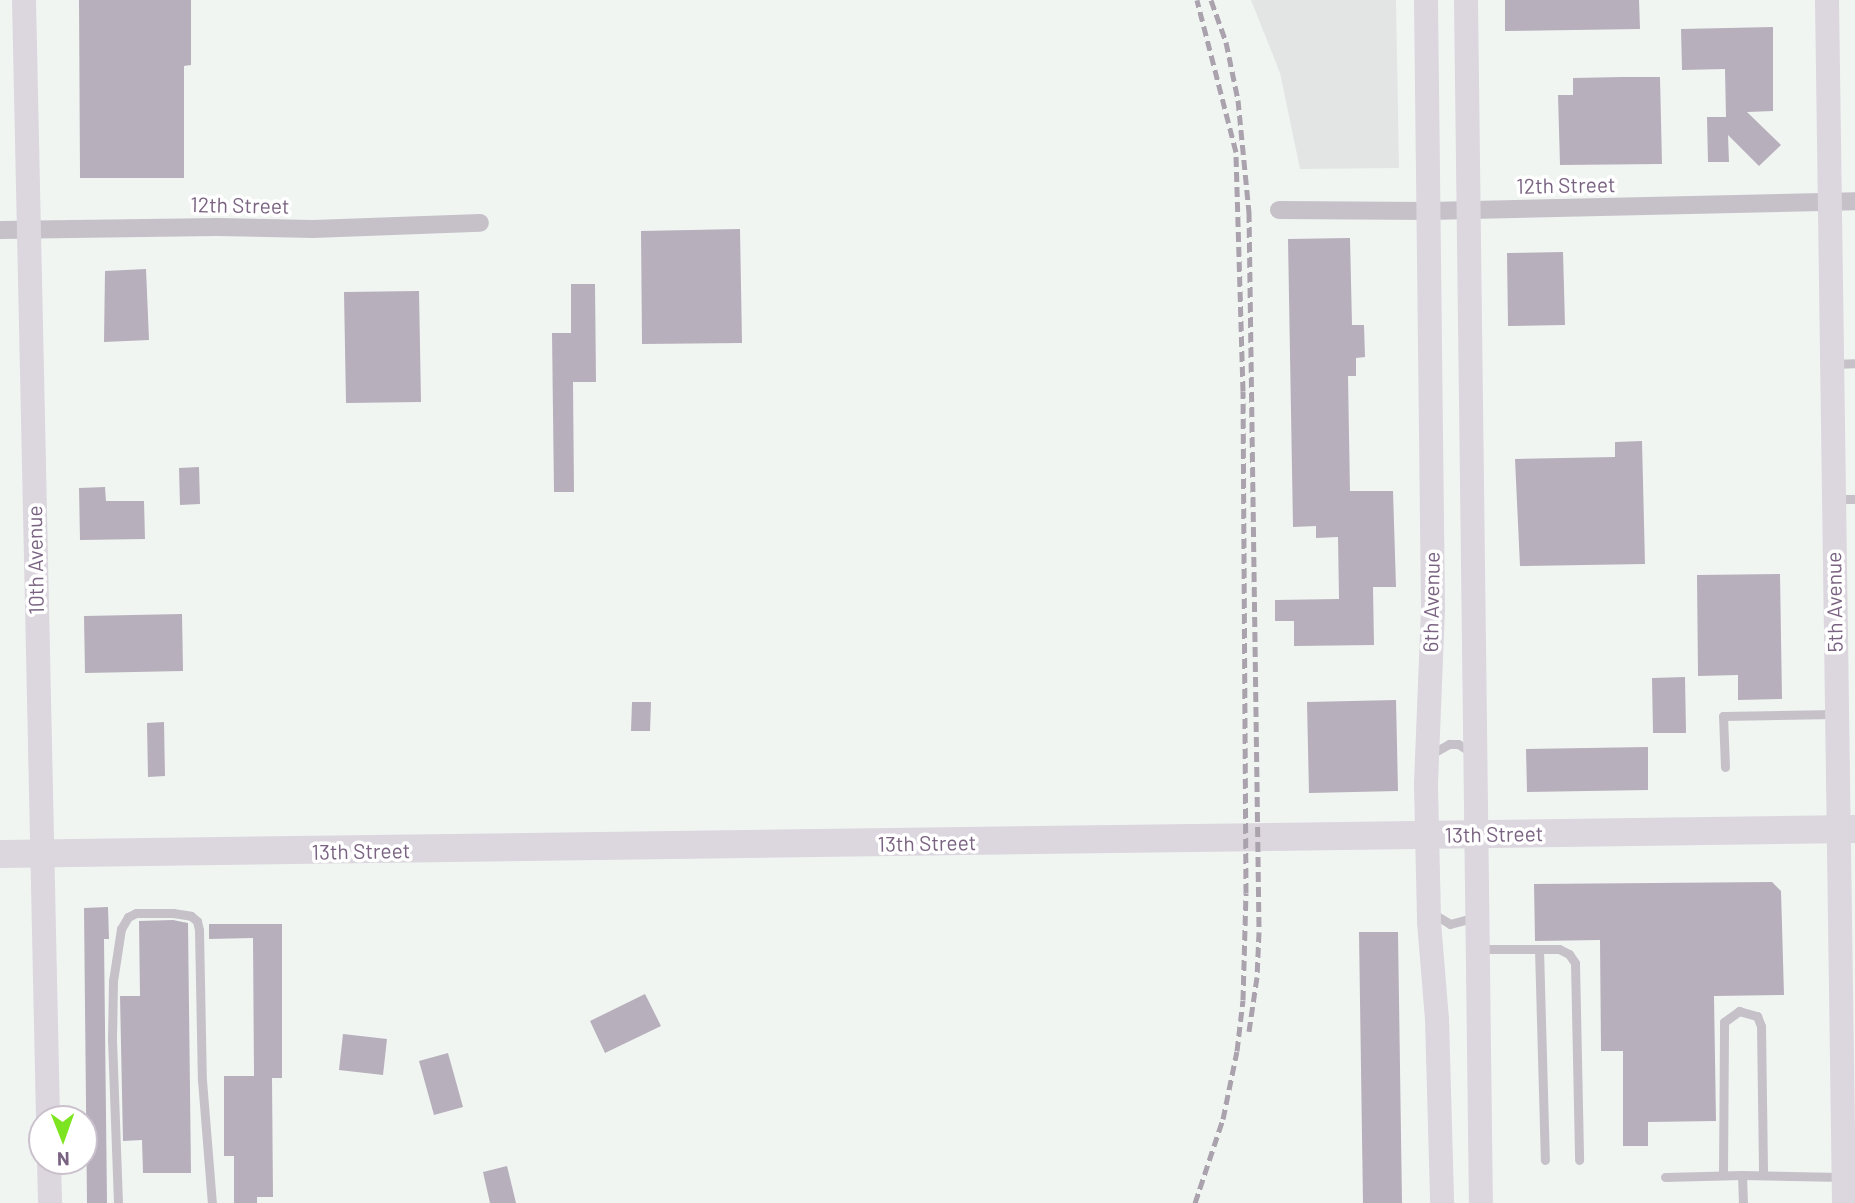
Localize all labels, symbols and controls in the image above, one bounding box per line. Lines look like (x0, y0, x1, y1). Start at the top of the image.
street label: 12th Street (1516, 172, 1616, 198)
street label: 12th Street (190, 192, 290, 218)
street label: 10th Avenue (21, 505, 49, 615)
street label: 6th Avenue (1418, 551, 1444, 653)
street label: 5th Avenue (1821, 551, 1847, 653)
street label: 13th Street (1444, 821, 1544, 847)
street label: 13th Street (877, 830, 977, 856)
street label: 13th Street (311, 838, 411, 864)
north arrow (28, 1105, 98, 1175)
text: N (57, 1148, 70, 1171)

